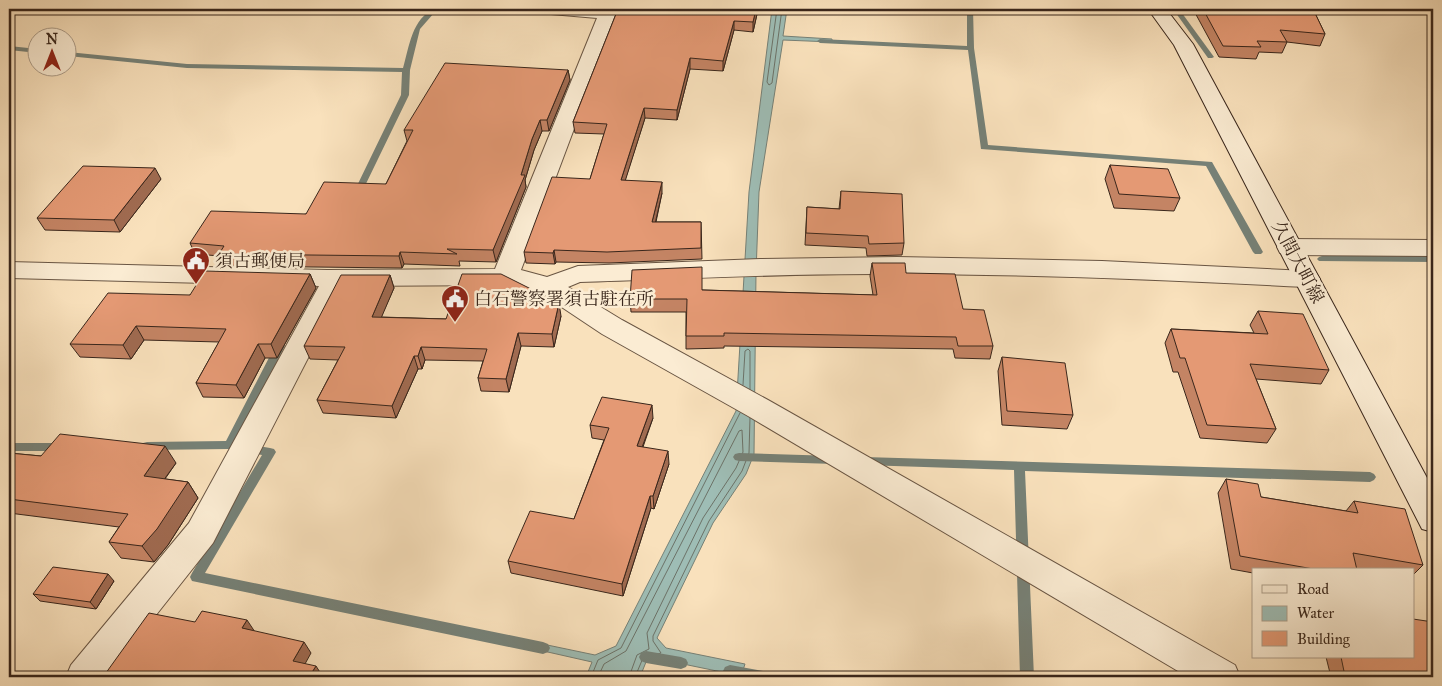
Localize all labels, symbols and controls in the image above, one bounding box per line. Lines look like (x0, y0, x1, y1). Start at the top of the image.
north arrow (28, 28, 78, 78)
text: N (46, 31, 58, 48)
street label: 久間大町線 (1267, 217, 1329, 307)
public building icon: 須古郵便局 (181, 246, 211, 285)
place label: 須古郵便局 (215, 250, 305, 272)
public building icon: 白石警察署須古駐在所 (440, 284, 470, 323)
place label: 白石警察署須古駐在所 (474, 288, 654, 310)
legend (1252, 568, 1414, 658)
text: Road (1297, 580, 1329, 598)
text: Water (1297, 604, 1334, 622)
text: Building (1297, 630, 1351, 648)

